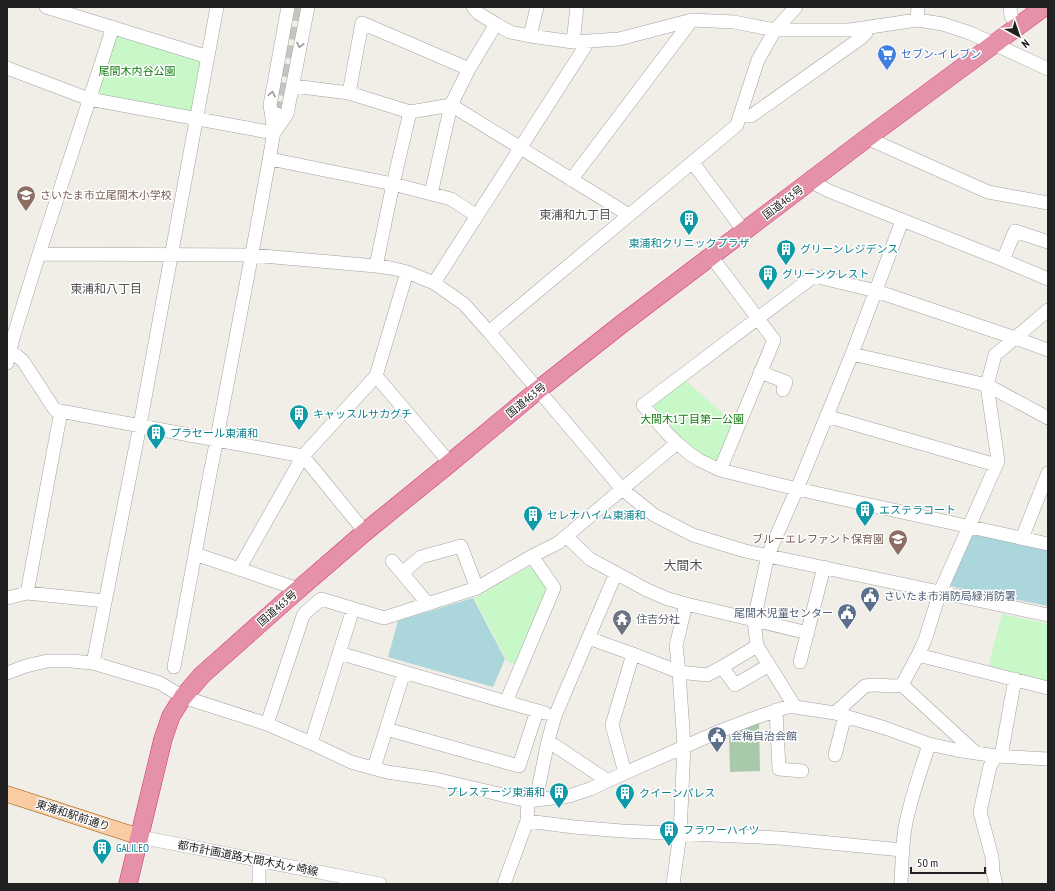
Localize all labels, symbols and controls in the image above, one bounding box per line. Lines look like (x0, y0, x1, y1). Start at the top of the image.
north arrow (999, 16, 1039, 56)
text: N (1019, 36, 1032, 51)
one-way arrow (297, 42, 305, 48)
supermarket icon: セブン-イレブン (876, 43, 898, 71)
place label: セブン-イレブン (901, 47, 981, 61)
park label: 尾間木内谷公園 (99, 64, 176, 78)
one-way arrow (267, 91, 275, 97)
street label: 国道463号 (760, 182, 806, 222)
school or university icon: さいたま市立尾間木小学校 (15, 184, 37, 212)
place label: さいたま市立尾間木小学校 (40, 188, 172, 202)
district label: 東浦和九丁目 (539, 207, 611, 222)
building icon: 東浦和クリニックプラザ (678, 208, 700, 236)
place label: 東浦和クリニックプラザ (629, 236, 750, 250)
building icon: グリーンレジデンス (775, 238, 797, 266)
place label: グリーンレジデンス (800, 242, 898, 256)
building icon: グリーンクレスト (757, 263, 779, 291)
place label: グリーンクレスト (782, 267, 869, 281)
district label: 東浦和八丁目 (70, 281, 142, 296)
street label: 国道463号 (503, 380, 549, 420)
building icon: キャッスルサカグチ (288, 403, 310, 431)
place label: キャッスルサカグチ (313, 407, 412, 421)
park label: 大間木1丁目第一公園 (640, 412, 744, 426)
building icon: プラセール東浦和 (145, 422, 167, 450)
place label: プラセール東浦和 (170, 426, 258, 440)
building icon: エステラコート (854, 499, 876, 527)
place label: エステラコート (879, 503, 956, 517)
building icon: セレナハイム東浦和 (522, 504, 544, 532)
place label: セレナハイム東浦和 (547, 508, 646, 522)
school or university icon: ブルーエレファント保育園 (887, 528, 909, 556)
place label: ブルーエレファント保育園 (752, 532, 884, 546)
district label: 大間木 (663, 557, 703, 574)
public building icon: さいたま市消防局緑消防署 (859, 585, 881, 613)
street label: 国道463号 (254, 587, 300, 629)
place label: さいたま市消防局緑消防署 (884, 589, 1016, 603)
public building icon: 尾間木児童センター (836, 602, 858, 630)
place label: 尾間木児童センター (734, 606, 833, 620)
temple icon: 住吉分社 (611, 608, 633, 636)
place label: 住吉分社 (636, 612, 680, 626)
public building icon: 会梅自治会館 (706, 725, 728, 753)
place label: 会梅自治会館 (731, 729, 797, 743)
building icon: プレステージ東浦和 (548, 781, 570, 809)
building icon: クイーンパレス (614, 782, 636, 810)
place label: プレステージ東浦和 (446, 785, 545, 799)
place label: クイーンパレス (639, 786, 715, 800)
street label: 東浦和駅前通り (34, 796, 112, 834)
building icon: フラワーハイツ (658, 819, 680, 847)
place label: フラワーハイツ (683, 823, 760, 837)
building icon: GALILEO (91, 837, 113, 865)
street label: 都市計画道路大間木丸ヶ崎線 (176, 837, 320, 879)
place label: GALILEO (116, 841, 149, 855)
scale bar (911, 849, 985, 875)
text: 50 m (917, 855, 938, 870)

